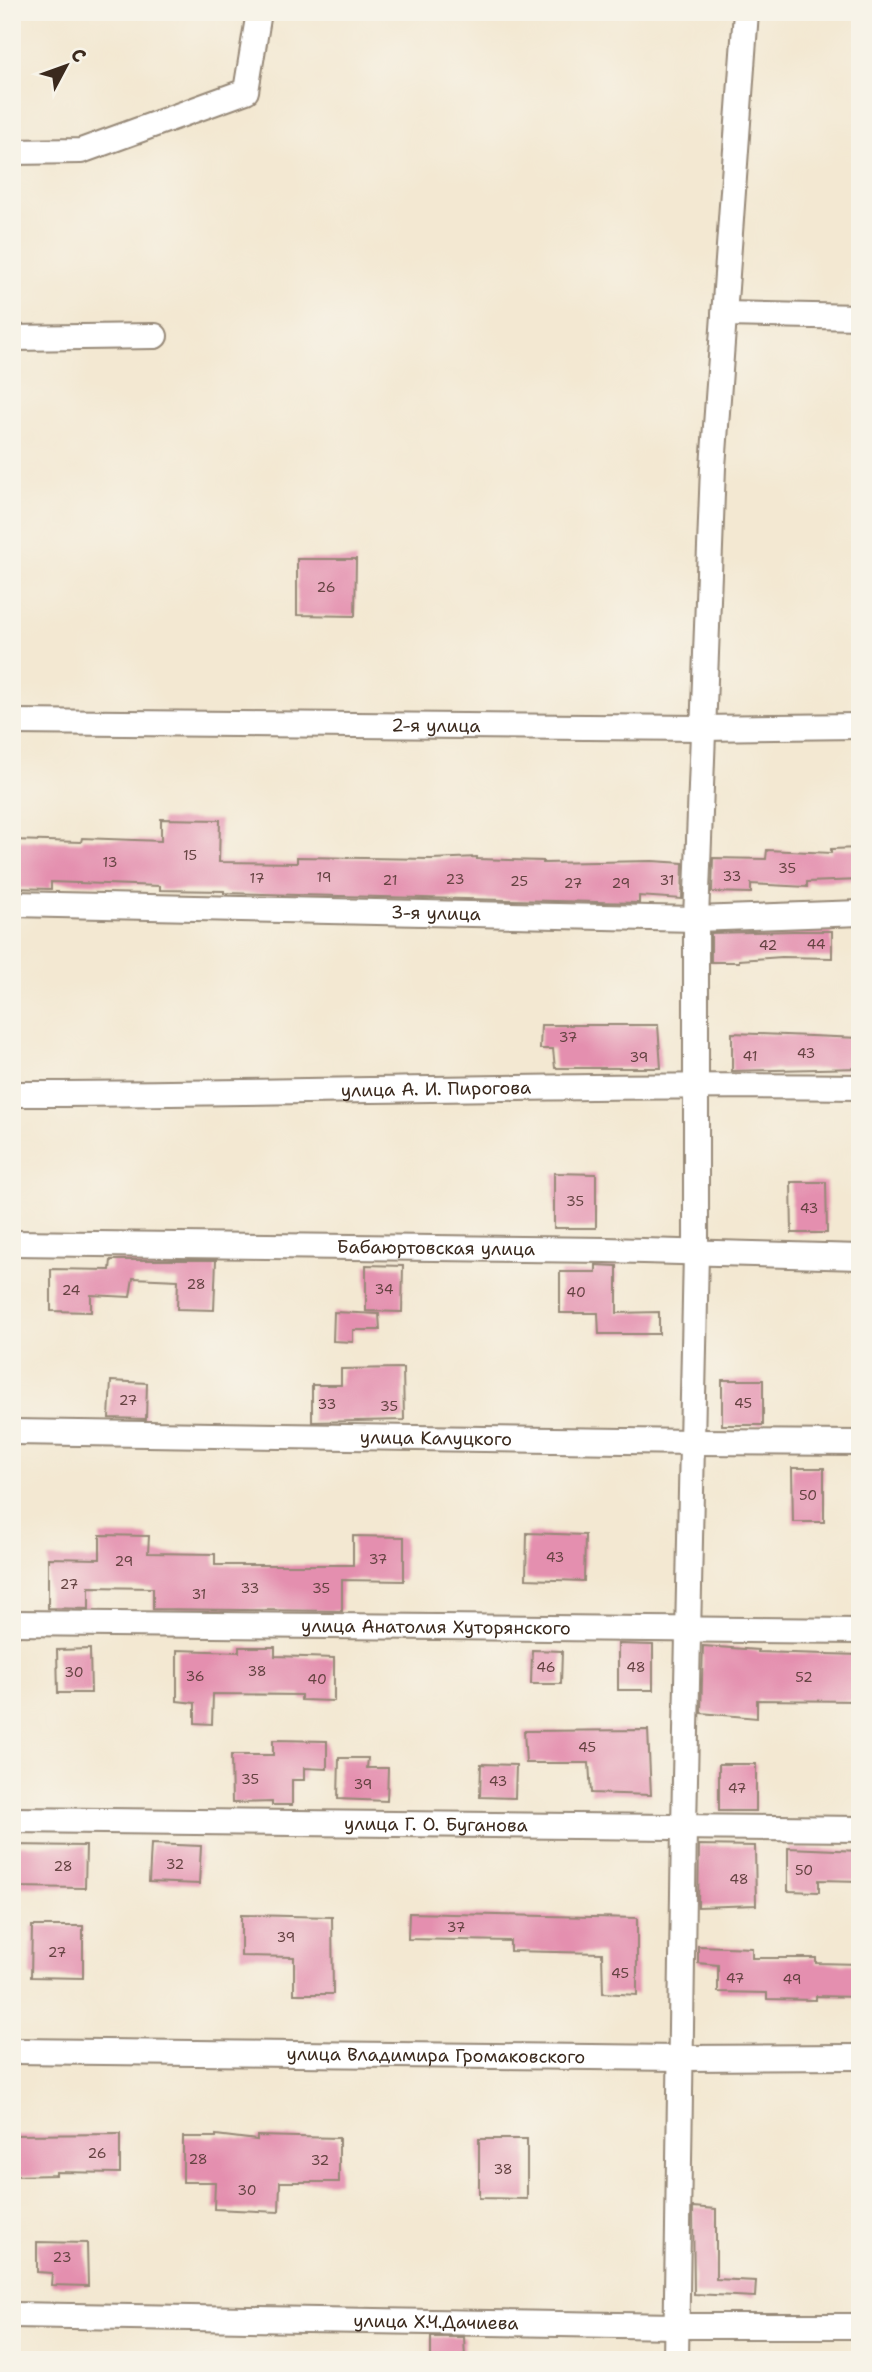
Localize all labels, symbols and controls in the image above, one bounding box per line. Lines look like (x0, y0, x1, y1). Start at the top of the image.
north arrow (32, 32, 102, 102)
text: С (65, 43, 92, 68)
house number: 26 (317, 578, 336, 596)
street label: 2-я улица (391, 713, 481, 738)
house number: 15 (183, 846, 197, 864)
house number: 13 (103, 853, 117, 871)
house number: 35 (778, 859, 796, 877)
house number: 33 (723, 867, 741, 885)
house number: 19 (316, 868, 332, 886)
house number: 17 (250, 869, 264, 887)
house number: 23 (446, 870, 464, 888)
house number: 21 (383, 871, 397, 889)
house number: 31 (660, 871, 674, 889)
house number: 25 (510, 872, 528, 890)
house number: 27 (564, 874, 582, 892)
house number: 29 (612, 874, 630, 892)
street label: 3-я улица (391, 900, 481, 926)
house number: 44 (806, 935, 826, 953)
house number: 42 (759, 936, 777, 954)
house number: 37 (559, 1028, 577, 1046)
house number: 43 (797, 1044, 815, 1062)
house number: 41 (743, 1047, 757, 1065)
house number: 39 (630, 1048, 648, 1066)
street label: улица А. И. Пирогова (341, 1076, 531, 1103)
house number: 35 (566, 1192, 584, 1210)
house number: 43 (800, 1199, 818, 1217)
street label: Бабаюртовская улица (337, 1235, 535, 1261)
house number: 28 (186, 1275, 206, 1293)
house number: 34 (374, 1280, 394, 1298)
house number: 24 (62, 1281, 81, 1299)
house number: 40 (566, 1283, 586, 1301)
house number: 27 (119, 1391, 137, 1409)
house number: 45 (734, 1394, 752, 1412)
house number: 33 (318, 1395, 336, 1413)
house number: 35 (380, 1397, 398, 1415)
street label: улица Калуцкого (360, 1425, 512, 1451)
house number: 50 (799, 1486, 817, 1504)
house number: 43 (546, 1548, 564, 1566)
house number: 37 (369, 1550, 387, 1568)
house number: 29 (115, 1552, 133, 1570)
house number: 27 (60, 1575, 78, 1593)
house number: 33 (241, 1579, 259, 1597)
house number: 35 (312, 1579, 330, 1597)
house number: 31 (192, 1585, 206, 1603)
street label: улица Анатолия Хуторянского (301, 1614, 571, 1640)
house number: 46 (536, 1658, 556, 1676)
house number: 48 (626, 1658, 646, 1676)
house number: 38 (247, 1662, 267, 1680)
house number: 30 (64, 1663, 84, 1681)
house number: 36 (185, 1667, 205, 1685)
house number: 52 (795, 1668, 813, 1686)
house number: 40 (307, 1670, 327, 1688)
house number: 45 (578, 1738, 596, 1756)
house number: 35 (241, 1770, 259, 1788)
house number: 43 (489, 1772, 507, 1790)
house number: 39 (354, 1775, 372, 1793)
house number: 47 (728, 1779, 746, 1797)
street label: улица Г. О. Буганова (344, 1812, 528, 1837)
house number: 32 (166, 1855, 184, 1873)
house number: 28 (53, 1857, 73, 1875)
house number: 50 (795, 1861, 813, 1879)
house number: 48 (729, 1870, 749, 1888)
house number: 37 (447, 1918, 465, 1936)
house number: 39 (277, 1928, 295, 1946)
house number: 27 (48, 1943, 66, 1961)
house number: 45 (611, 1964, 629, 1982)
house number: 47 (726, 1969, 744, 1987)
house number: 49 (783, 1970, 802, 1988)
street label: улица Владимира Громаковского (286, 2042, 585, 2069)
house number: 26 (88, 2144, 107, 2162)
house number: 28 (188, 2150, 208, 2168)
house number: 32 (311, 2151, 329, 2169)
house number: 38 (493, 2160, 513, 2178)
house number: 30 (237, 2181, 257, 2199)
house number: 23 (53, 2248, 71, 2266)
street label: улица Х.Ч.Дачиева (353, 2309, 519, 2335)

